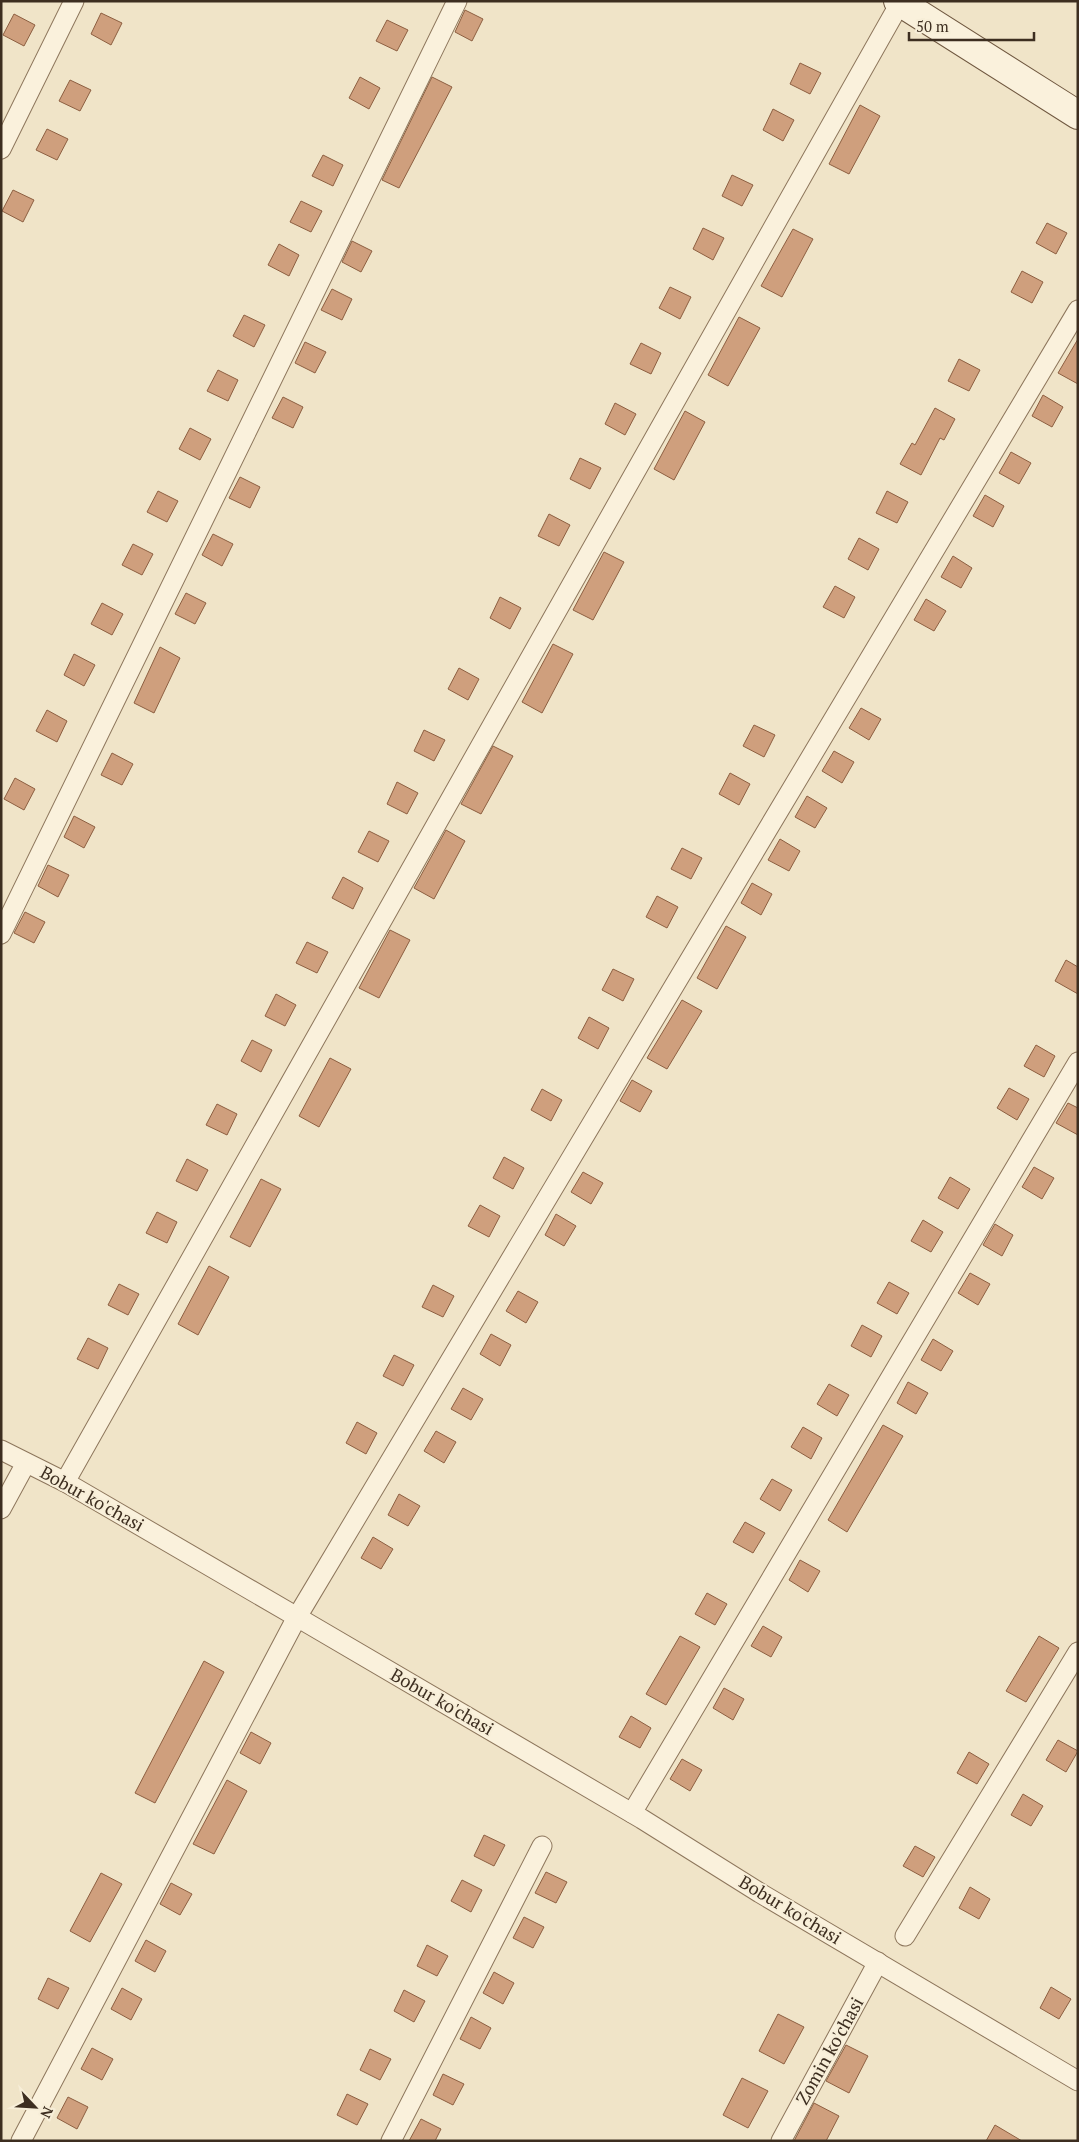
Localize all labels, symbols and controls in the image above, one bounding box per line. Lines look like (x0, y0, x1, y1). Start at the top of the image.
scale bar (909, 10, 1034, 42)
text: 50 m (916, 16, 949, 36)
street label: Bobur ko'chasi (36, 1460, 149, 1537)
street label: Bobur ko'chasi (387, 1662, 498, 1740)
street label: Bobur ko'chasi (735, 1869, 846, 1949)
street label: Zomin ko'chasi (790, 1993, 869, 2109)
north arrow (10, 2082, 60, 2132)
text: N (36, 2104, 58, 2122)

